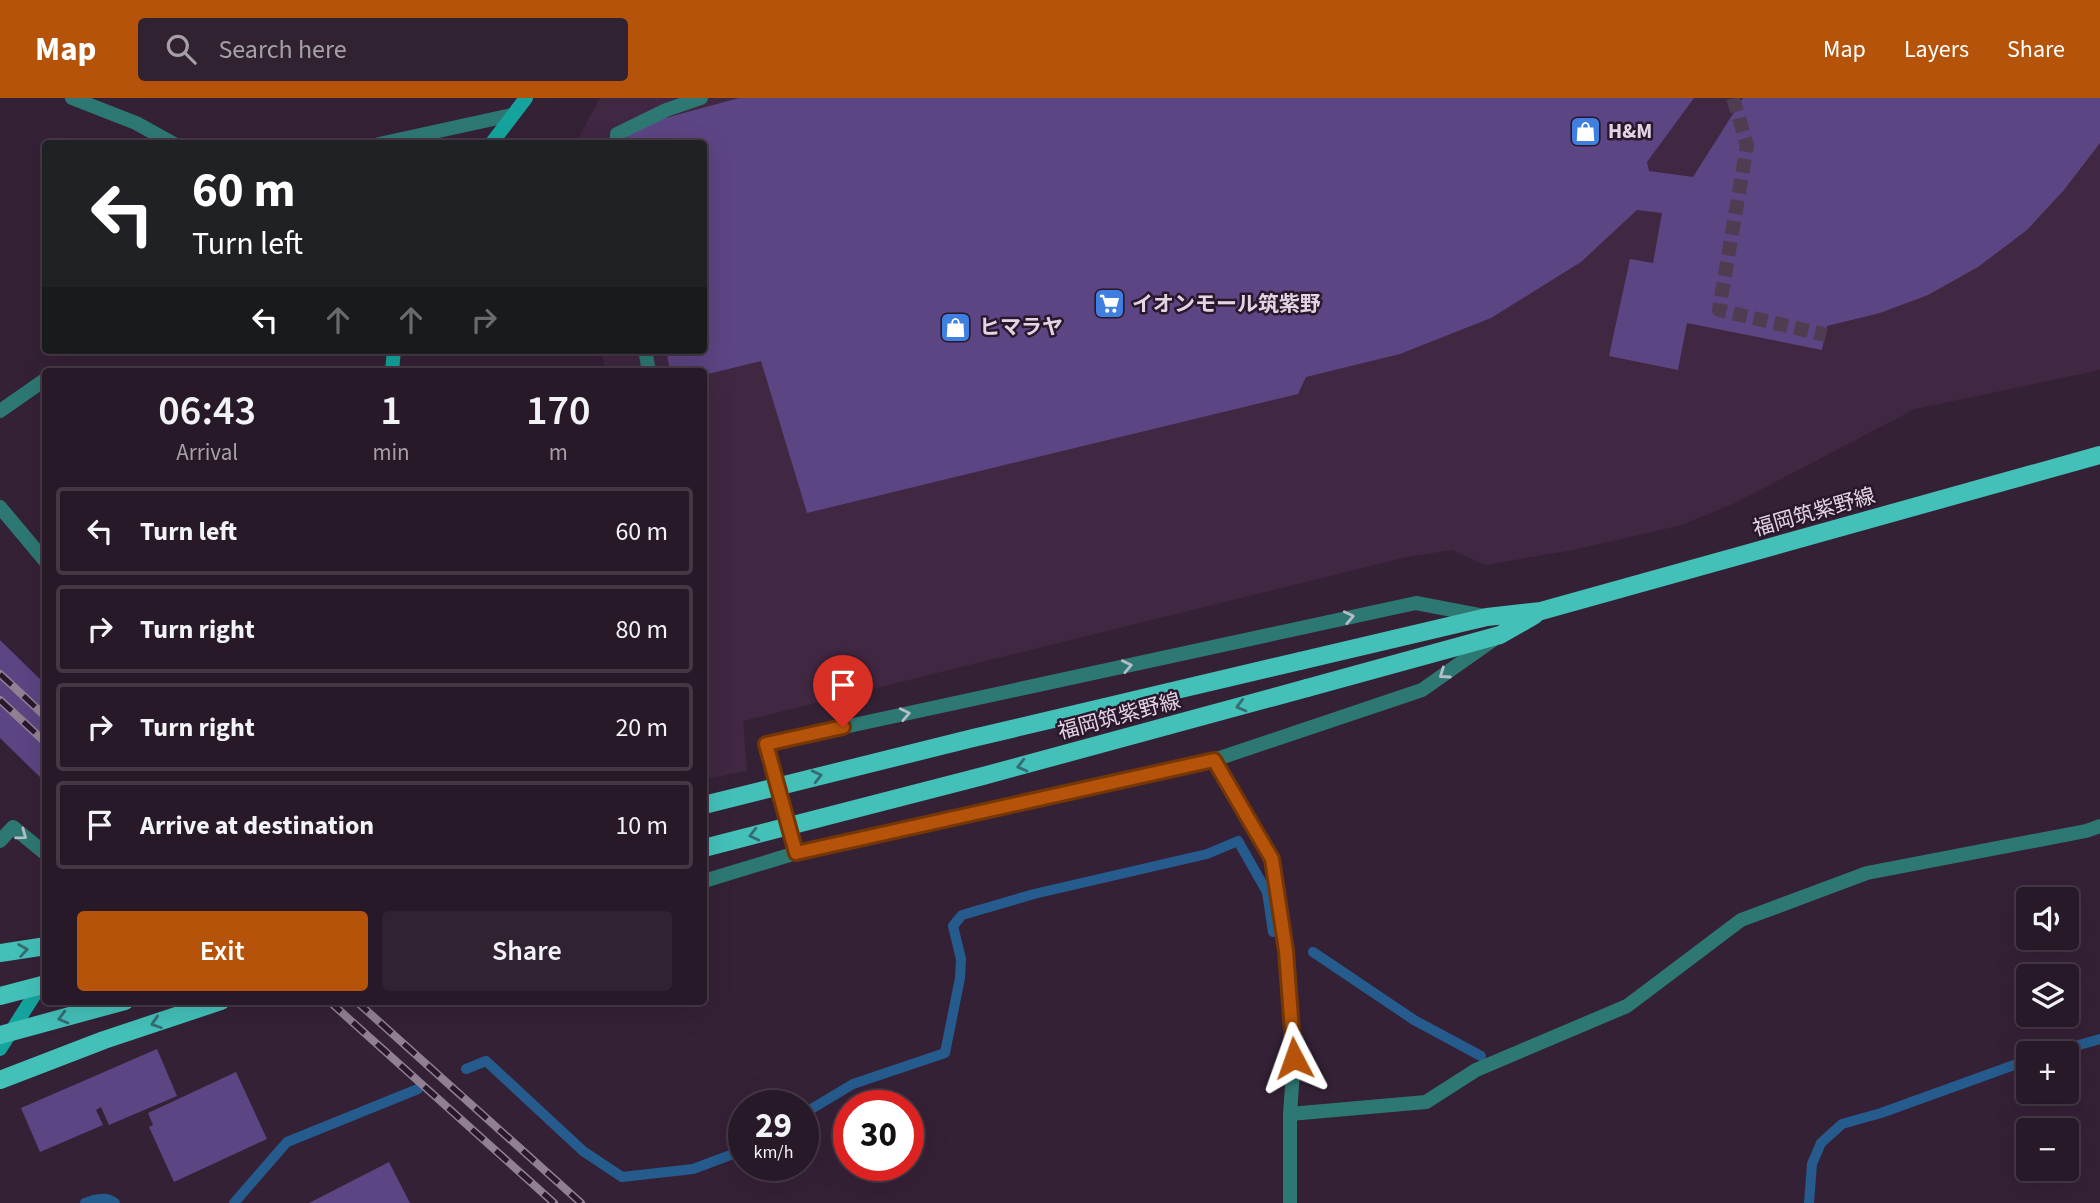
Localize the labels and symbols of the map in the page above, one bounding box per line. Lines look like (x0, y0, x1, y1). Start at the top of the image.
shop icon: H&M (1568, 114, 1602, 148)
place label: H&M (1608, 116, 1652, 146)
supermarket icon: イオンモール筑紫野 (1092, 287, 1126, 321)
place label: イオンモール筑紫野 (1132, 289, 1321, 319)
shop icon: ヒマラヤ (939, 310, 973, 344)
place label: ヒマラヤ (979, 312, 1063, 342)
street label: 福岡筑紫野線 (1749, 480, 1879, 544)
one-way arrow (1343, 611, 1355, 626)
pin (813, 655, 873, 727)
one-way arrow (1121, 659, 1133, 674)
one-way arrow (1439, 666, 1452, 678)
street label: 福岡筑紫野線 (1054, 685, 1184, 747)
one-way arrow (1236, 697, 1248, 712)
one-way arrow (899, 707, 911, 722)
one-way arrow (1016, 757, 1028, 772)
one-way arrow (811, 770, 823, 784)
one-way arrow (14, 827, 27, 839)
one-way arrow (748, 827, 760, 841)
one-way arrow (17, 943, 29, 958)
one-way arrow (57, 1010, 69, 1024)
one-way arrow (150, 1014, 162, 1029)
position arrow (1257, 1021, 1331, 1095)
speed limit sign: 30 (833, 1090, 924, 1181)

